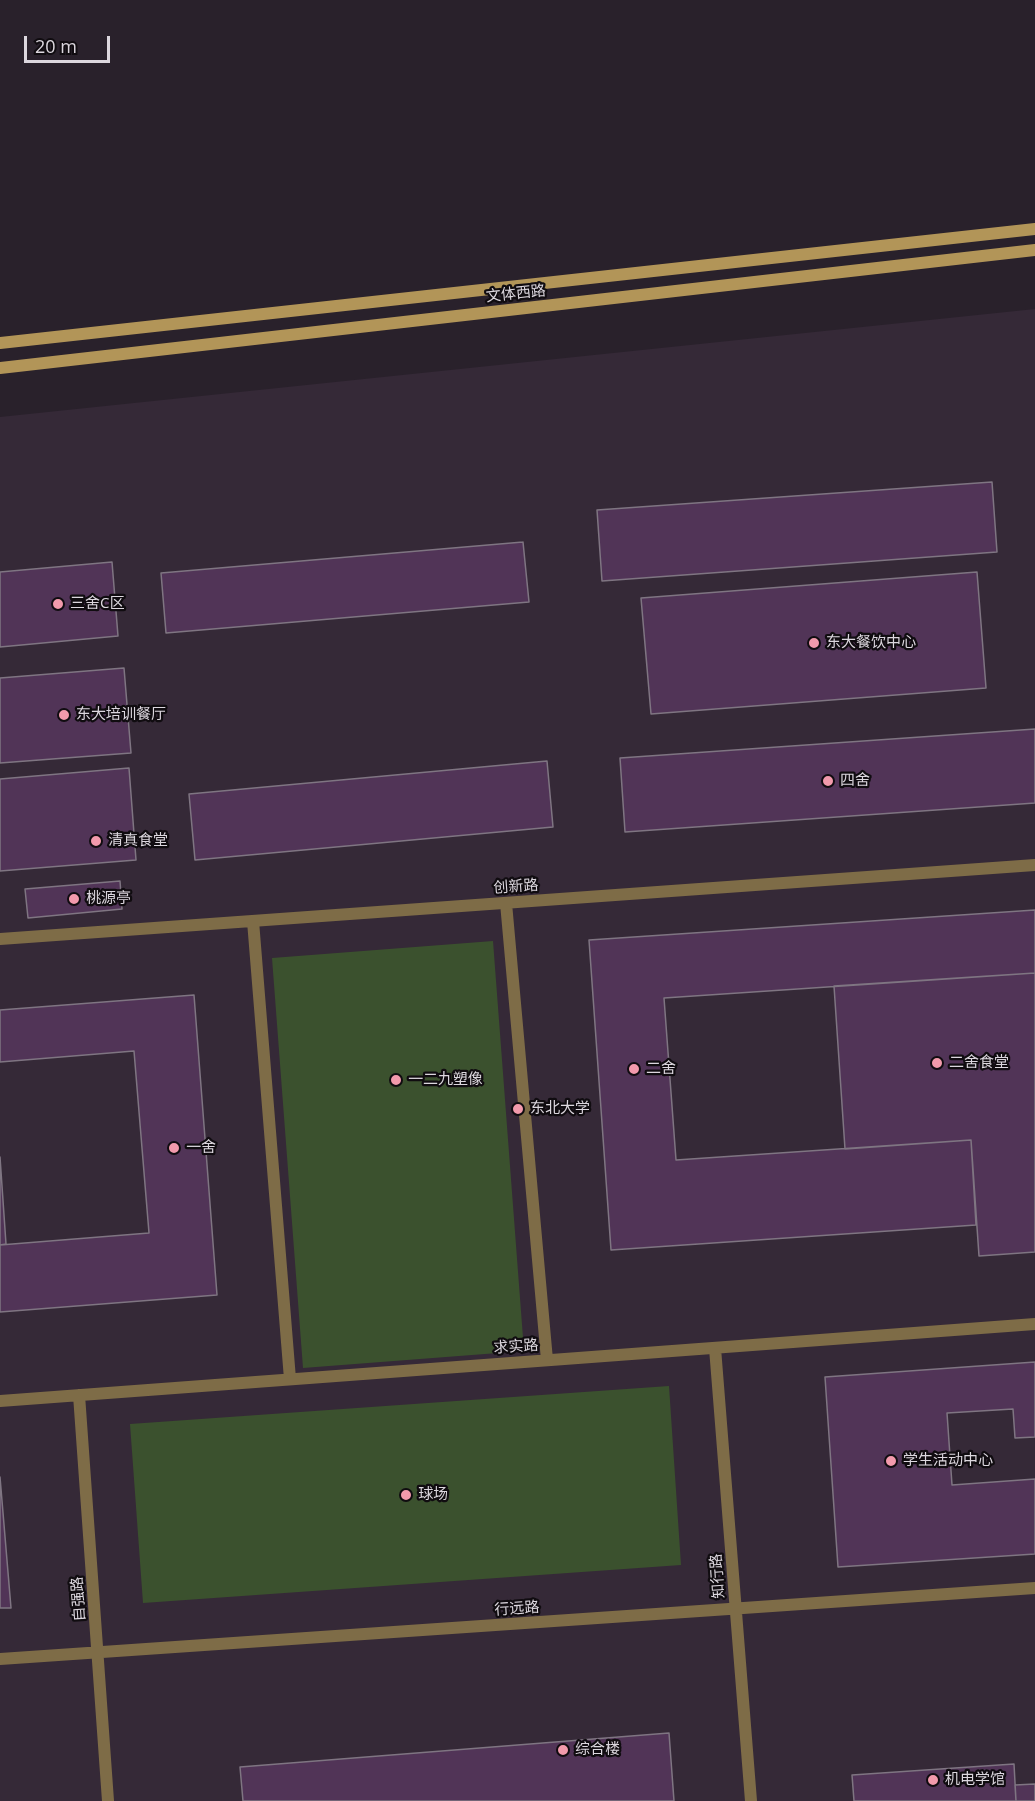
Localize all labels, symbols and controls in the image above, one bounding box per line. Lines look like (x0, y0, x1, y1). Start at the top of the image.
scale bar (27, 24, 112, 62)
text: 20 m (35, 34, 77, 58)
street label: 文体西路 (485, 282, 547, 306)
place label: 三舍C区 (70, 595, 124, 613)
marker: 三舍C区 (51, 597, 65, 611)
place label: 东大餐饮中心 (826, 634, 916, 652)
marker: 东大餐饮中心 (807, 636, 821, 650)
place label: 东大培训餐厅 (76, 706, 166, 724)
marker: 东大培训餐厅 (57, 708, 71, 722)
place label: 四舍 (840, 772, 870, 790)
marker: 四舍 (821, 774, 835, 788)
place label: 清真食堂 (108, 832, 168, 850)
marker: 清真食堂 (89, 834, 103, 848)
street label: 创新路 (493, 876, 539, 898)
place label: 桃源亭 (86, 890, 131, 908)
marker: 桃源亭 (67, 892, 81, 906)
place label: 二舍食堂 (949, 1054, 1009, 1072)
marker: 二舍食堂 (930, 1056, 944, 1070)
place label: 二舍 (646, 1060, 676, 1078)
marker: 二舍 (627, 1062, 641, 1076)
place label: 一二九塑像 (408, 1071, 483, 1089)
marker: 一二九塑像 (389, 1073, 403, 1087)
place label: 东北大学 (530, 1100, 590, 1118)
marker: 东北大学 (511, 1102, 525, 1116)
place label: 一舍 (186, 1139, 216, 1157)
marker: 一舍 (167, 1141, 181, 1155)
street label: 求实路 (493, 1336, 539, 1358)
place label: 学生活动中心 (903, 1452, 993, 1470)
marker: 学生活动中心 (884, 1454, 898, 1468)
place label: 球场 (418, 1486, 448, 1504)
marker: 球场 (399, 1488, 413, 1502)
street label: 知行路 (707, 1553, 729, 1599)
street label: 自强路 (68, 1576, 90, 1622)
street label: 行远路 (494, 1598, 540, 1620)
place label: 综合楼 (575, 1741, 620, 1759)
marker: 综合楼 (556, 1743, 570, 1757)
place label: 机电学馆 (945, 1771, 1005, 1789)
marker: 机电学馆 (926, 1773, 940, 1787)

